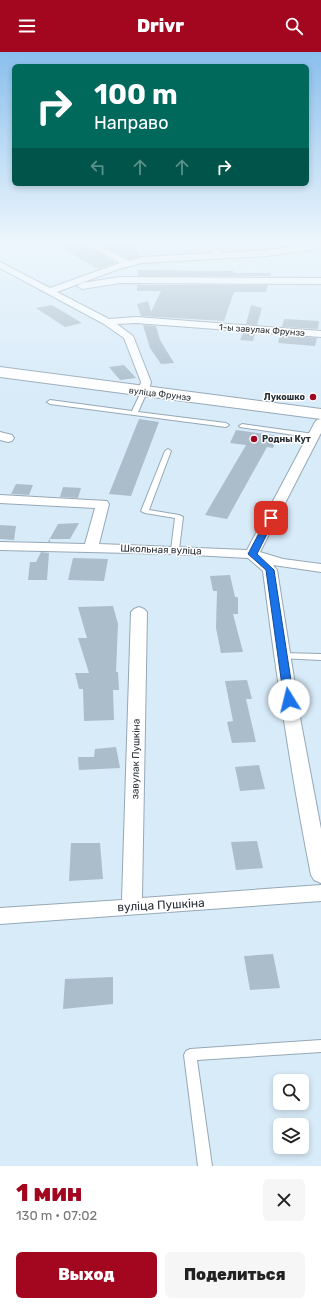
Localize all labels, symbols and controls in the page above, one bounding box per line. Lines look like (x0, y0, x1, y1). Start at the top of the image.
icon: menu (16, 15, 38, 37)
text: Drivr (137, 15, 184, 37)
icon: search (283, 15, 305, 37)
text: 100 m (94, 78, 178, 111)
icon: right (28, 80, 80, 132)
text: Направо (94, 112, 169, 134)
icon: left (87, 156, 109, 178)
icon: ahead (129, 156, 151, 178)
icon: ahead (171, 156, 193, 178)
icon: right (213, 156, 235, 178)
street label: 1-ы завулак Фрунзэ (219, 322, 305, 338)
street label: вуліца Фрунзэ (128, 385, 192, 403)
place label: Лукошко (264, 392, 306, 402)
marker: Лукошко (308, 392, 318, 402)
marker: Родны Кут (249, 434, 259, 444)
place label: Родны Кут (262, 434, 311, 444)
pin (254, 501, 288, 535)
icon: arrive (260, 507, 282, 529)
street label: Школьная вуліца (120, 543, 202, 557)
position arrow (268, 679, 310, 721)
street label: завулак Пушкіна (129, 719, 143, 799)
street label: вуліца Пушкіна (117, 896, 205, 914)
map controls (273, 1074, 309, 1154)
button: search (273, 1074, 309, 1110)
button: layers (273, 1118, 309, 1154)
text: 1 мин (16, 1179, 82, 1207)
button: close (263, 1179, 305, 1221)
text: 130 m · 07:02 (16, 1208, 97, 1223)
button: Выход (16, 1252, 157, 1298)
button: Поделиться (165, 1252, 305, 1298)

